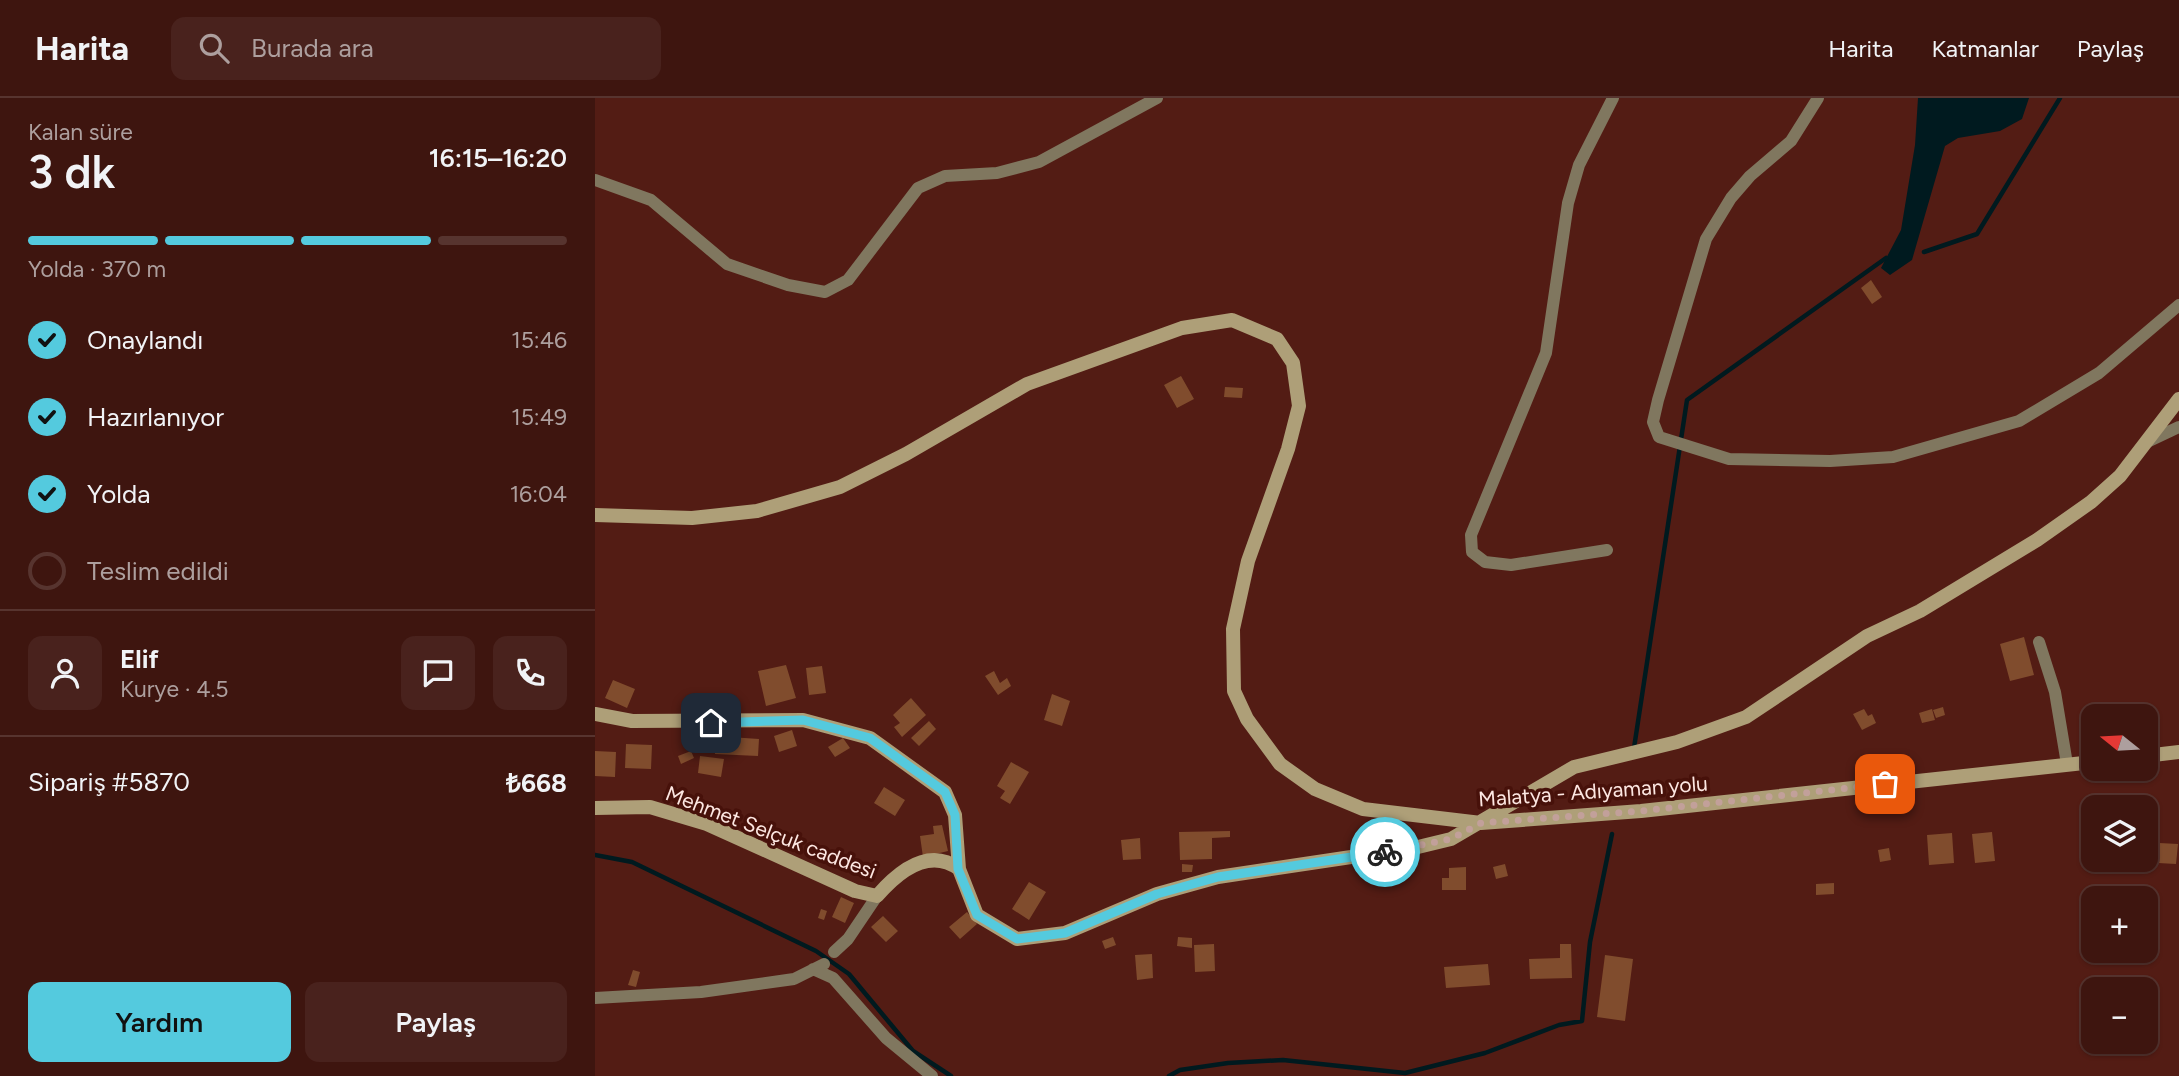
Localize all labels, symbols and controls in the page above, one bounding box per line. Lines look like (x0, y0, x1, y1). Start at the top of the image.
search box (171, 17, 661, 80)
text: Harita (35, 29, 129, 68)
icon: search (195, 29, 233, 67)
text: Burada ara (251, 32, 374, 64)
text: Harita (1828, 34, 1893, 63)
text: Katmanlar (1931, 34, 2039, 63)
text: Paylaş (2077, 34, 2144, 63)
text: Kalan süre (28, 118, 133, 146)
text: 16:15–16:20 (429, 142, 567, 174)
text: 3 dk (28, 144, 115, 200)
text: Yolda · 370 m (28, 255, 166, 283)
icon: check (28, 321, 66, 359)
text: Onaylandı (87, 324, 203, 356)
text: 15:46 (511, 326, 567, 354)
icon: check (28, 398, 66, 436)
text: Hazırlanıyor (87, 401, 224, 433)
text: 15:49 (511, 403, 567, 431)
icon: check (28, 475, 66, 513)
text: Yolda (87, 478, 150, 510)
text: 16:04 (510, 480, 567, 508)
text: Teslim edildi (87, 555, 229, 587)
button: person (28, 636, 102, 710)
button: chat (401, 636, 475, 710)
button: phone (493, 636, 567, 710)
text: Elif (120, 643, 159, 675)
text: Kurye · 4.5 (120, 675, 228, 703)
pin (681, 693, 741, 753)
icon: home (692, 704, 730, 742)
north arrow (2081, 704, 2158, 780)
map controls (2081, 704, 2158, 1054)
pin (1855, 754, 1915, 814)
icon: bag (1866, 765, 1904, 803)
text: Sipariş #5870 (28, 766, 190, 798)
text: ₺668 (506, 767, 567, 799)
street label: Malatya - Adıyaman yolu (1477, 771, 1709, 811)
street label: Mehmet Selçuk caddesi (662, 780, 880, 884)
button: layers (2081, 795, 2158, 872)
courier (1350, 817, 1420, 887)
icon: bike (1366, 833, 1404, 871)
button: + (2081, 886, 2158, 963)
button: − (2081, 977, 2158, 1054)
button: Yardım (28, 982, 291, 1062)
button: Paylaş (305, 982, 567, 1062)

